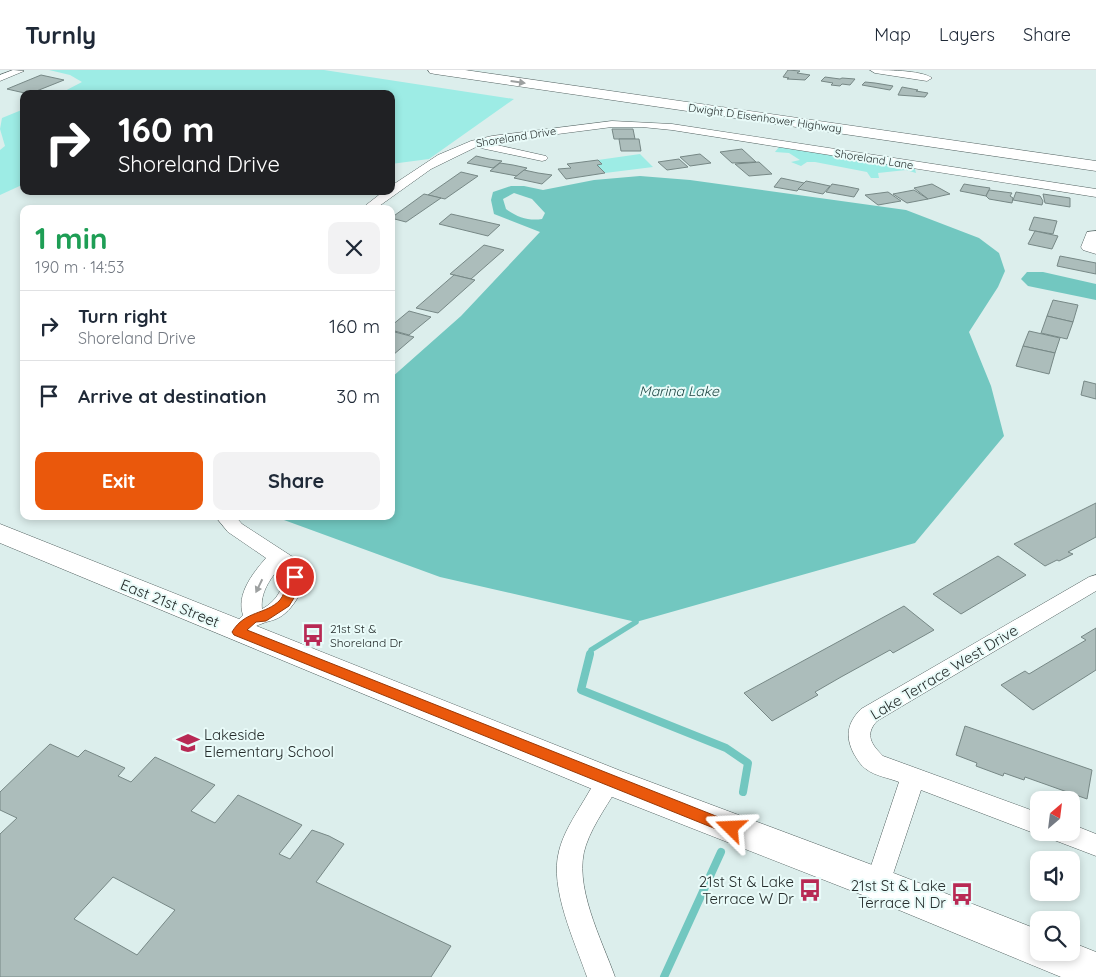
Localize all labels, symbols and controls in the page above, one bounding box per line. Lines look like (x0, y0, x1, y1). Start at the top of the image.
text: Turnly (25, 20, 96, 50)
text: Map (874, 23, 911, 46)
text: Layers (939, 23, 995, 46)
text: Share (1023, 23, 1071, 46)
one-way arrow (510, 78, 526, 86)
street label: Dwight D Eisenhower Highway (687, 100, 843, 136)
text: 160 m (118, 107, 215, 151)
icon: right (35, 110, 100, 175)
street label: Shoreland Drive (475, 124, 557, 150)
street label: Shoreland Lane (834, 146, 914, 172)
text: Shoreland Drive (118, 150, 280, 178)
text: 1 min (35, 219, 108, 257)
button: close (328, 222, 380, 274)
text: 190 m · 14:53 (35, 257, 124, 277)
text: Turn right (78, 304, 167, 328)
icon: right (35, 312, 63, 340)
text: 160 m (329, 314, 380, 338)
text: Shoreland Drive (78, 328, 196, 348)
icon: arrive (35, 382, 63, 410)
water label: Marina Lake (639, 382, 720, 400)
text: Arrive at destination (78, 384, 267, 408)
text: 30 m (336, 384, 380, 408)
button: Exit (35, 452, 203, 510)
button: Share (213, 452, 380, 510)
pin (274, 556, 316, 598)
icon: arrive (281, 563, 309, 591)
street label: East 21st Street (118, 575, 222, 631)
one-way arrow (254, 578, 263, 593)
street label: Lake Terrace West Drive (867, 620, 1021, 724)
place label: 21st St & Shoreland Dr (330, 621, 403, 650)
bus stop icon: 21st St & Shoreland Dr (300, 622, 326, 648)
place label: Lakeside Elementary School (204, 725, 334, 761)
school or university icon: Lakeside Elementary School (175, 730, 201, 756)
north arrow (1030, 791, 1080, 841)
map controls (1030, 791, 1080, 961)
position arrow (704, 801, 756, 853)
button: sound (1030, 851, 1080, 901)
place label: 21st St & Lake Terrace W Dr (699, 872, 794, 908)
place label: 21st St & Lake Terrace N Dr (851, 876, 946, 912)
bus stop icon: 21st St & Lake Terrace W Dr (797, 877, 823, 903)
bus stop icon: 21st St & Lake Terrace N Dr (949, 881, 975, 907)
button: search (1030, 911, 1080, 961)

